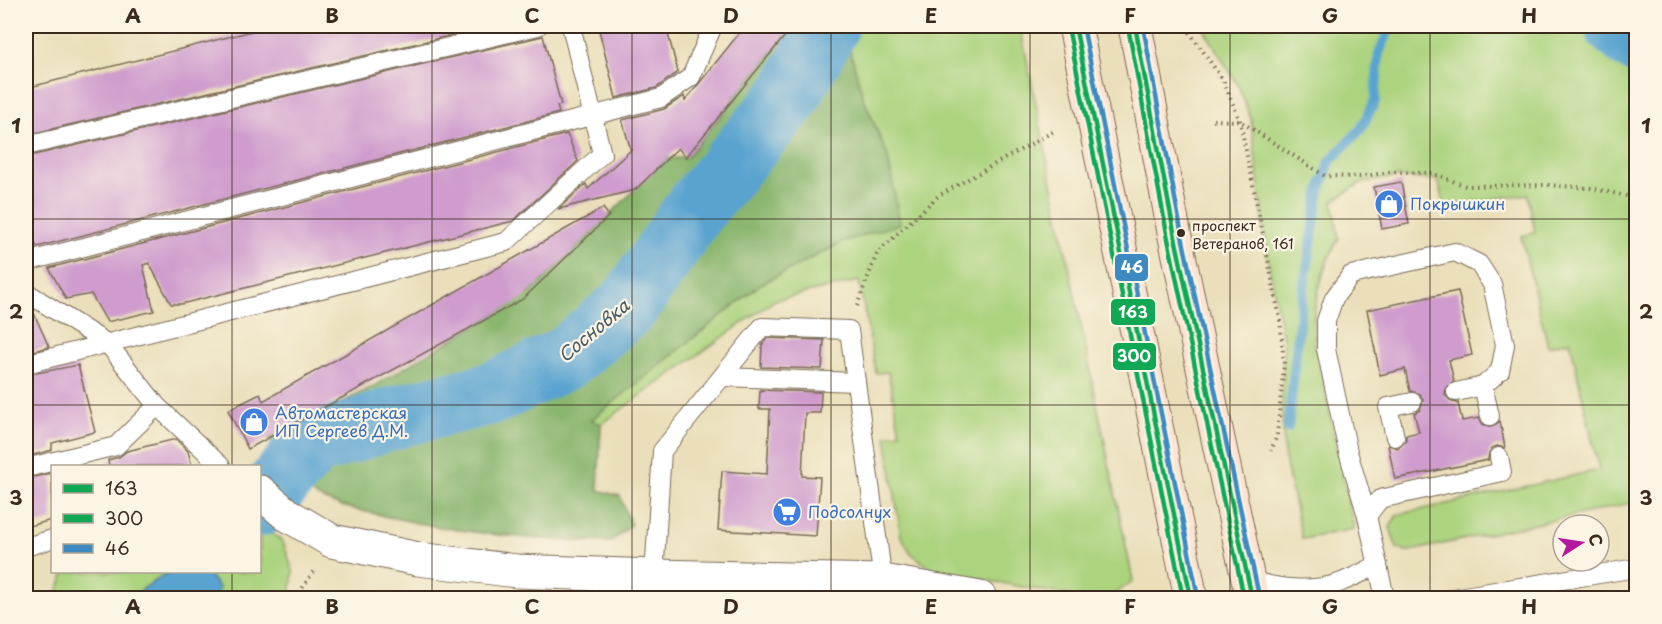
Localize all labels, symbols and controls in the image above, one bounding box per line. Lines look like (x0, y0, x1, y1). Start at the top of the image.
text: A (125, 0, 141, 30)
text: B (325, 0, 339, 30)
text: C (524, 0, 540, 30)
text: D (723, 0, 739, 30)
text: E (925, 0, 937, 30)
text: F (1124, 0, 1136, 30)
text: G (1322, 0, 1338, 30)
text: H (1521, 0, 1537, 30)
text: 1 (11, 110, 21, 140)
text: 1 (1641, 110, 1651, 140)
shop icon: Покрышкин (1373, 188, 1405, 220)
place label: Покрышкин (1410, 191, 1505, 215)
place label: проспект Ветеранов, 161 (1192, 215, 1294, 254)
marker: проспект Ветеранов, 161 (1175, 227, 1187, 239)
line badge: 46 (1114, 253, 1149, 282)
text: 46 (1121, 254, 1143, 278)
water label: Сосновка (551, 291, 635, 368)
text: 2 (9, 296, 23, 326)
text: 2 (1639, 296, 1653, 326)
line badge: 163 (1110, 298, 1156, 326)
text: 163 (1118, 299, 1148, 323)
line badge: 300 (1112, 342, 1157, 371)
text: 300 (1117, 343, 1151, 367)
place label: Автомастерская ИП Сергеев Д.М. (275, 400, 408, 442)
shop icon: Автомастерская ИП Сергеев Д.М. (238, 406, 270, 438)
legend (51, 465, 261, 573)
text: 163 (105, 474, 138, 501)
text: 3 (9, 482, 23, 512)
text: 3 (1639, 482, 1653, 512)
supermarket icon: Подсолнух (771, 496, 803, 528)
place label: Подсолнух (808, 499, 891, 523)
text: 300 (105, 504, 143, 531)
north arrow (1551, 513, 1611, 573)
text: С (1584, 531, 1610, 548)
text: 46 (105, 534, 130, 561)
text: A (125, 591, 141, 621)
text: B (325, 591, 339, 621)
text: C (524, 591, 540, 621)
text: D (723, 591, 739, 621)
text: E (925, 591, 937, 621)
text: F (1124, 591, 1136, 621)
text: G (1322, 591, 1338, 621)
text: H (1521, 591, 1537, 621)

